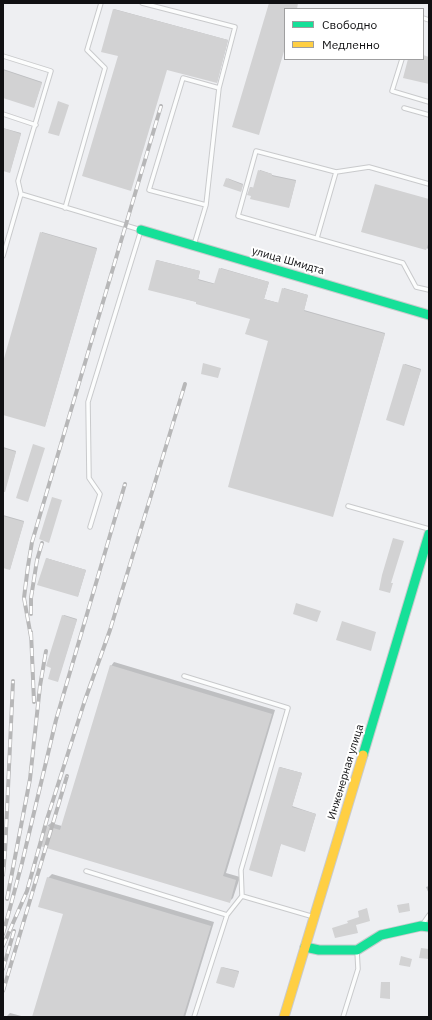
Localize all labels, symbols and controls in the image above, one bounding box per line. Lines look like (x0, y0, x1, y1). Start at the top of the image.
legend (284, 8, 424, 60)
text: Свободно (322, 17, 377, 32)
text: Медленно (322, 37, 380, 52)
street label: улица Шмидта (250, 244, 326, 278)
street label: Инженерная улица (325, 723, 367, 821)

